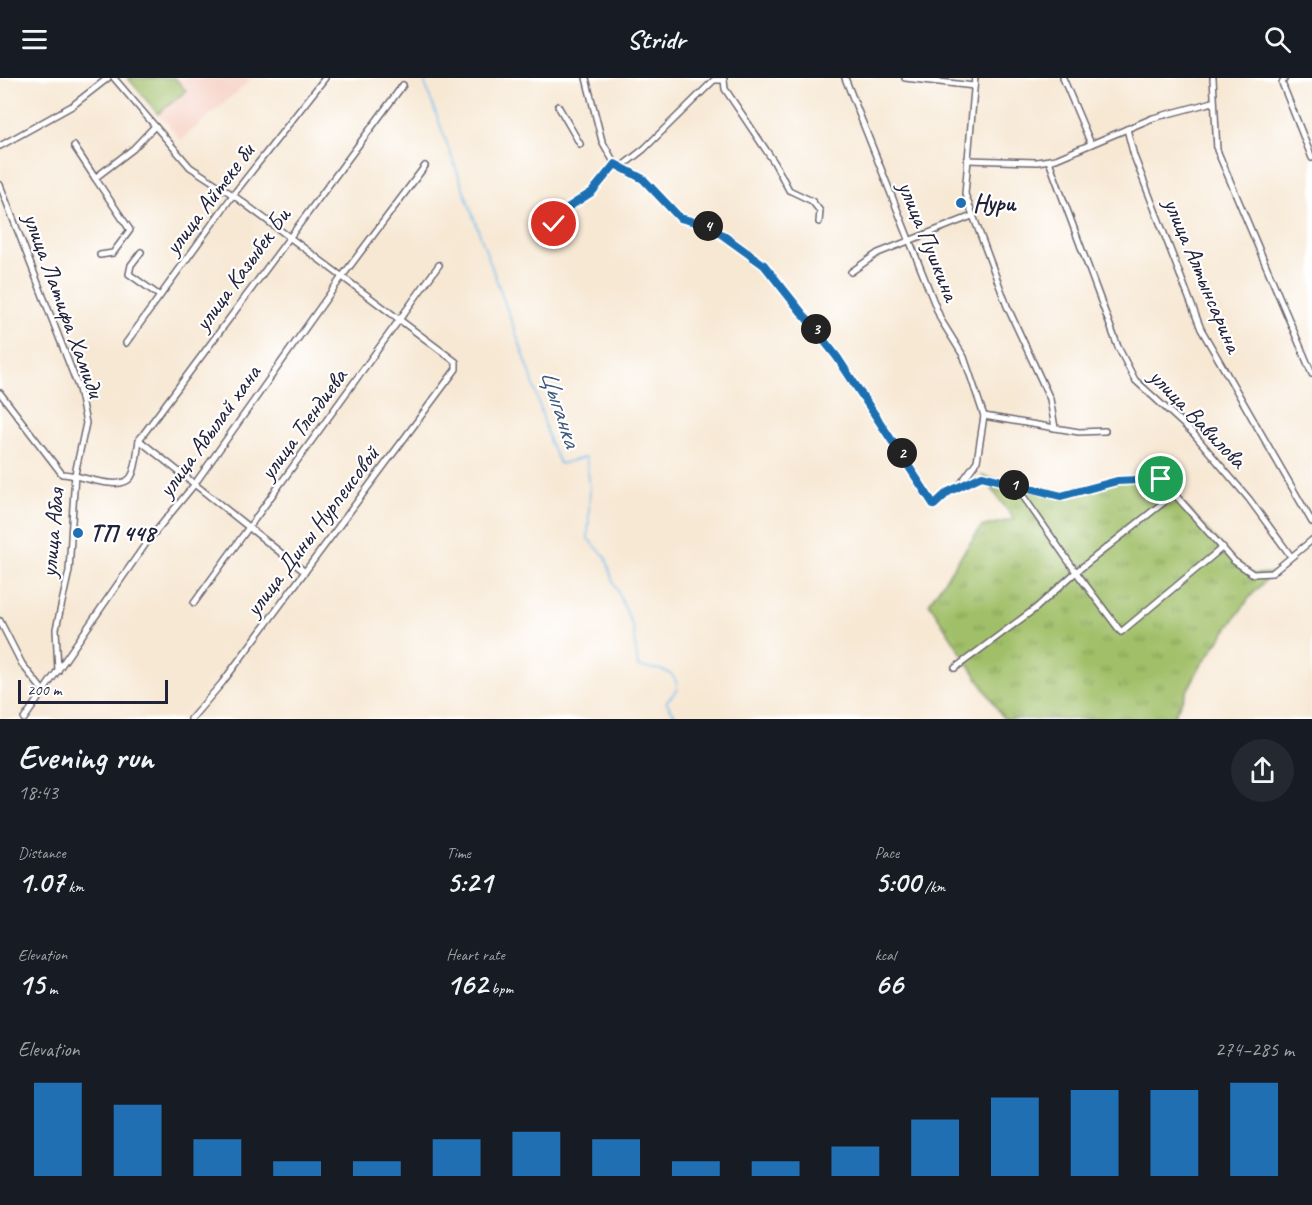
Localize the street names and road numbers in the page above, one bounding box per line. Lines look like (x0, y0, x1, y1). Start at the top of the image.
street label: улица Айтеке би (156, 135, 262, 262)
street label: улица Пушкина (891, 175, 967, 307)
street label: улица Алтынсарина (1156, 191, 1250, 359)
street label: улица Казыбек Би (186, 200, 298, 338)
street label: улица Латифа Хамиди (16, 207, 112, 403)
street label: улица Абылай хана (150, 358, 268, 505)
street label: улица Вавилова (1142, 360, 1254, 475)
street label: улица Тлендиева (251, 361, 354, 487)
street label: улица Дины Нурпеисовой (237, 438, 387, 624)
street label: улица Абая (33, 486, 71, 581)

